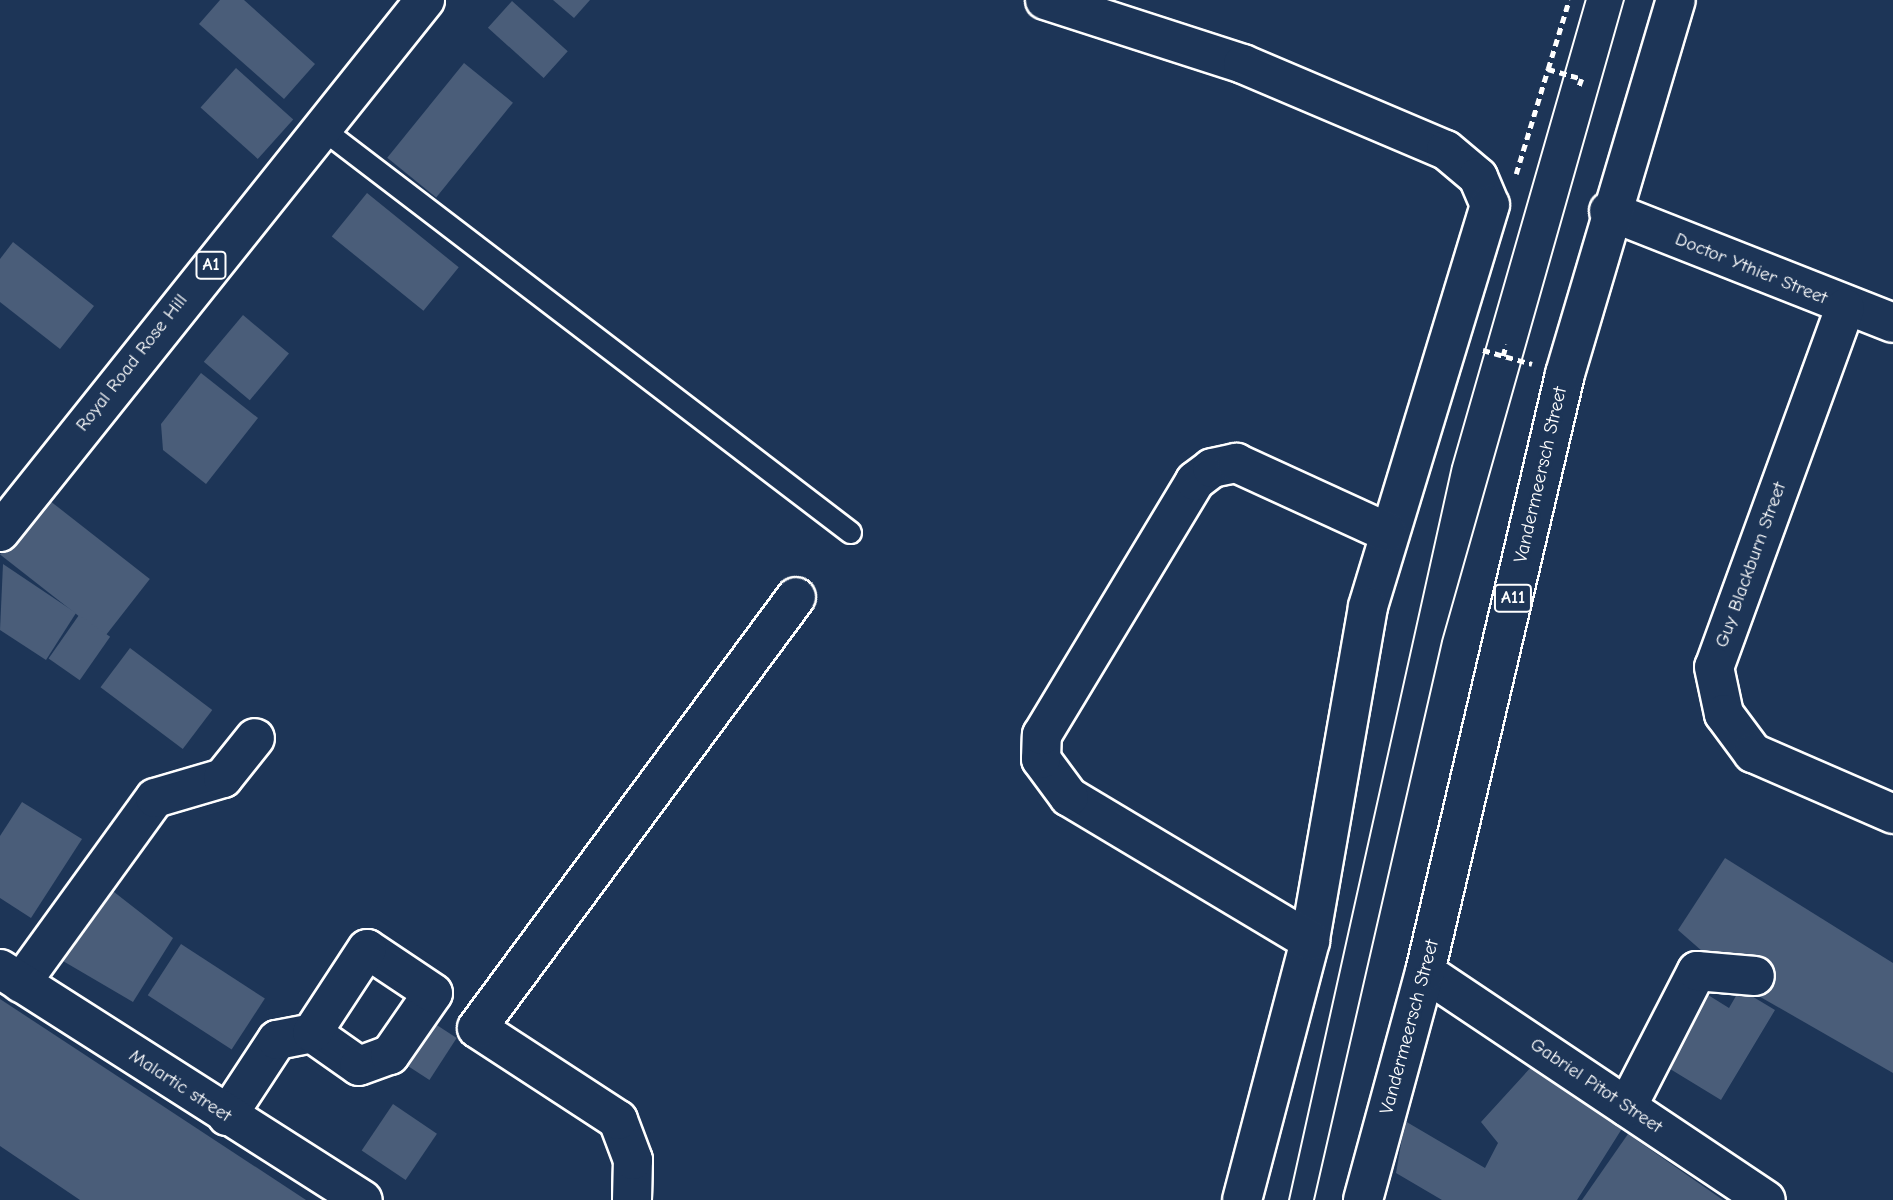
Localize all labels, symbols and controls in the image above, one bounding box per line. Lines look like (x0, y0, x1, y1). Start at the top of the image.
street label: Doctor Ythier Street (1672, 228, 1830, 310)
road number: A1 (195, 250, 227, 279)
street label: Royal Road Rose Hill (71, 290, 193, 436)
street label: Vandermeersch Street (1510, 385, 1572, 565)
street label: Guy Blackburn Street (1711, 479, 1791, 651)
road number: A11 (1494, 584, 1532, 612)
street label: Vandermeersch Street (1376, 937, 1444, 1117)
street label: Gabriel Pitot Street (1526, 1033, 1666, 1139)
street label: Malartic street (125, 1044, 235, 1128)

